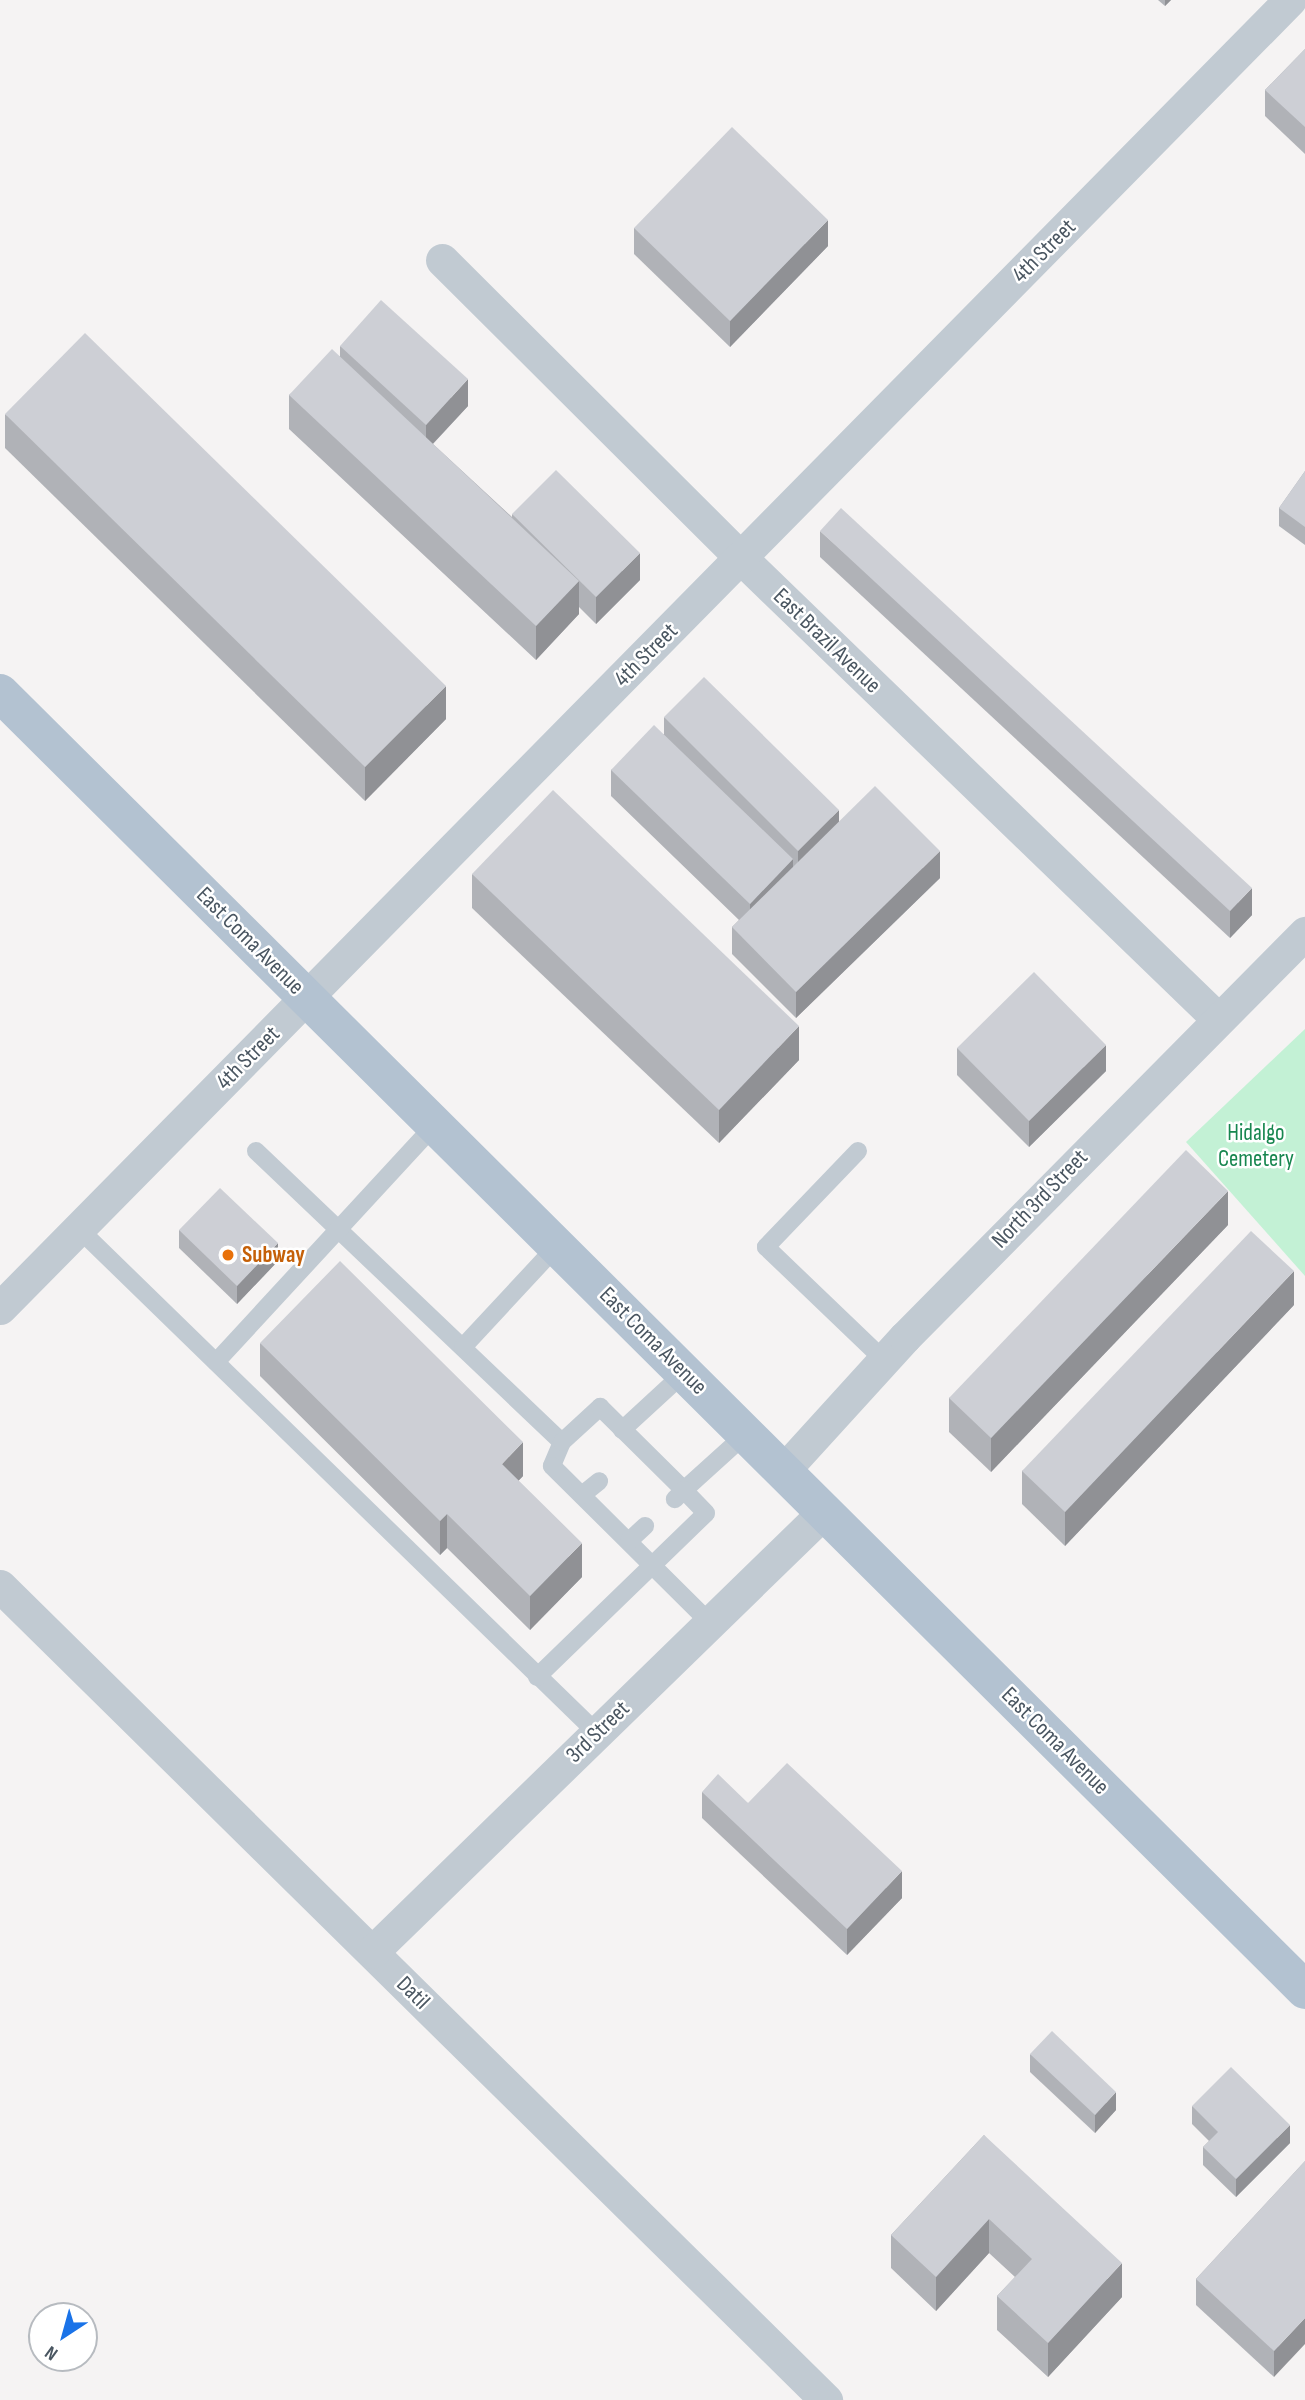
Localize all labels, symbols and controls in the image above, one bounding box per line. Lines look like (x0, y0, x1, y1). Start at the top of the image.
street label: 4th Street (1006, 213, 1082, 289)
street label: East Brazil Avenue (767, 583, 887, 699)
street label: 4th Street (608, 617, 684, 693)
street label: East Coma Avenue (190, 881, 310, 1001)
street label: 4th Street (210, 1020, 286, 1096)
park label: Hidalgo Cemetery (1218, 1119, 1294, 1173)
street label: North 3rd Street (986, 1144, 1094, 1254)
place label: Subway (242, 1241, 305, 1269)
marker: Subway (220, 1247, 236, 1263)
street label: East Coma Avenue (593, 1281, 713, 1401)
street label: East Coma Avenue (995, 1681, 1115, 1801)
street label: 3rd Street (560, 1695, 636, 1769)
street label: Datil (391, 1971, 435, 2015)
north arrow (28, 2302, 98, 2372)
text: N (41, 2340, 62, 2365)

